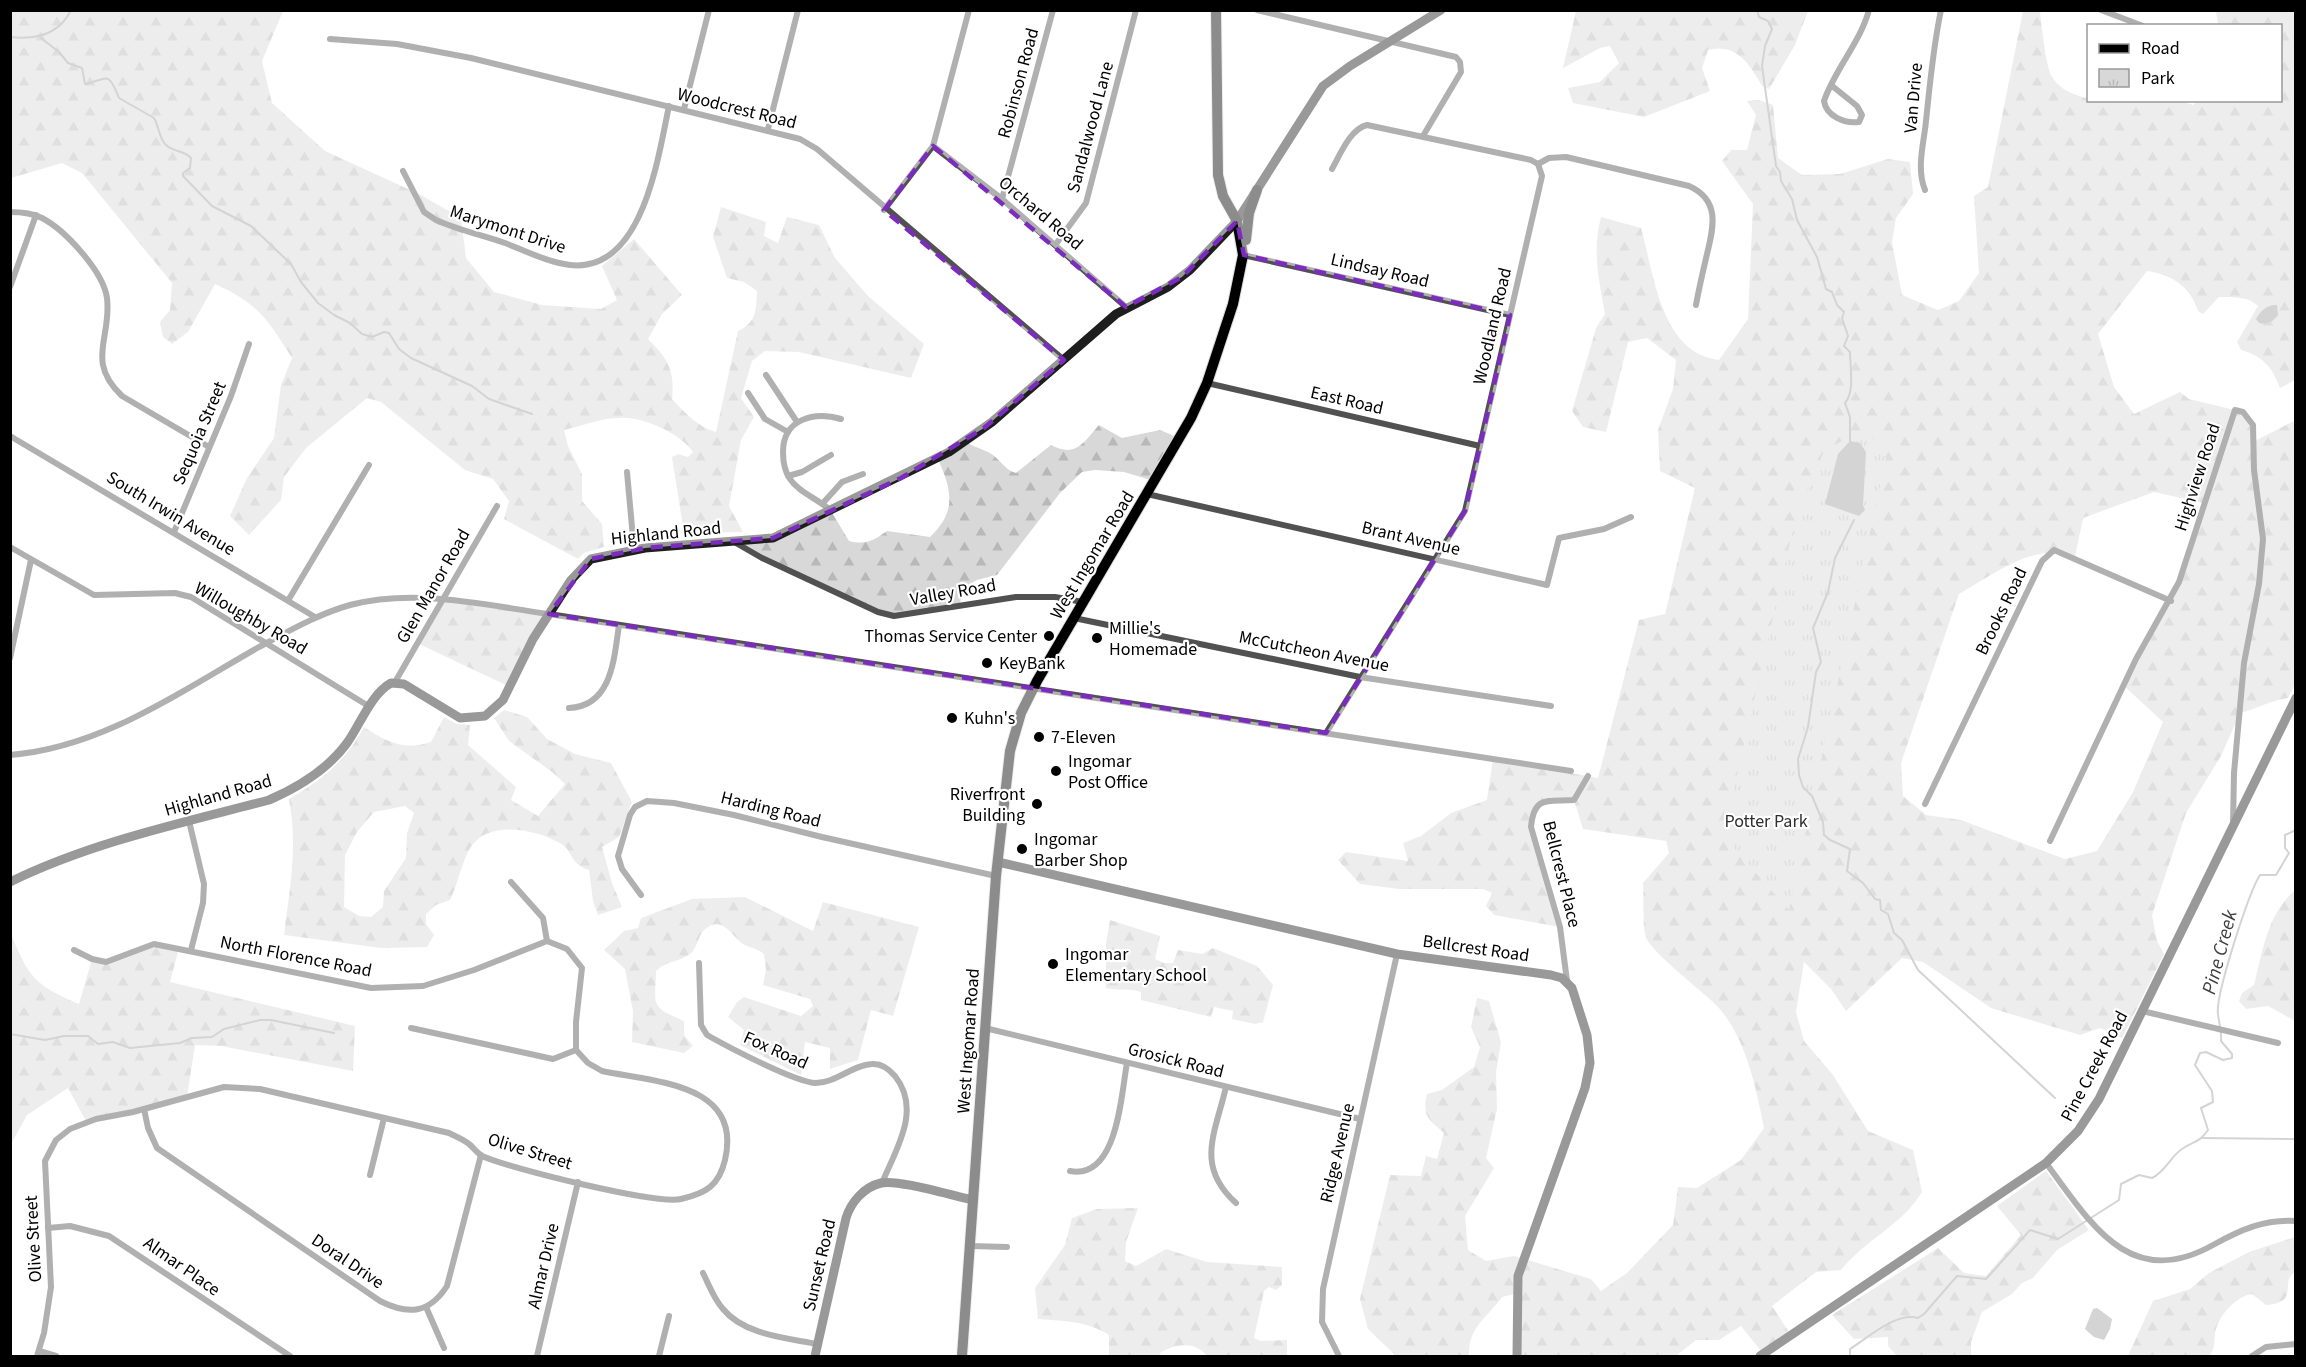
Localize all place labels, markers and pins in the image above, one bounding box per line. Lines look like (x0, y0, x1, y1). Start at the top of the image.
place label: Millie's Homemade (1109, 616, 1197, 662)
place label: Thomas Service Center (864, 624, 1038, 649)
marker: Thomas Service Center (1042, 629, 1056, 643)
marker: Millie's Homemade (1090, 631, 1104, 645)
place label: KeyBank (999, 651, 1065, 676)
marker: KeyBank (980, 656, 994, 670)
place label: Kuhn's (964, 706, 1015, 731)
marker: Kuhn's (945, 711, 959, 725)
place label: 7-Eleven (1051, 725, 1116, 750)
marker: 7-Eleven (1032, 730, 1046, 744)
place label: Ingomar Post Office (1068, 749, 1148, 795)
marker: Ingomar Post Office (1049, 764, 1063, 778)
place label: Riverfront Building (950, 782, 1025, 828)
marker: Riverfront Building (1030, 797, 1044, 811)
place label: Ingomar Barber Shop (1034, 827, 1128, 873)
marker: Ingomar Barber Shop (1015, 842, 1029, 856)
place label: Ingomar Elementary School (1065, 942, 1207, 988)
marker: Ingomar Elementary School (1046, 957, 1060, 971)

